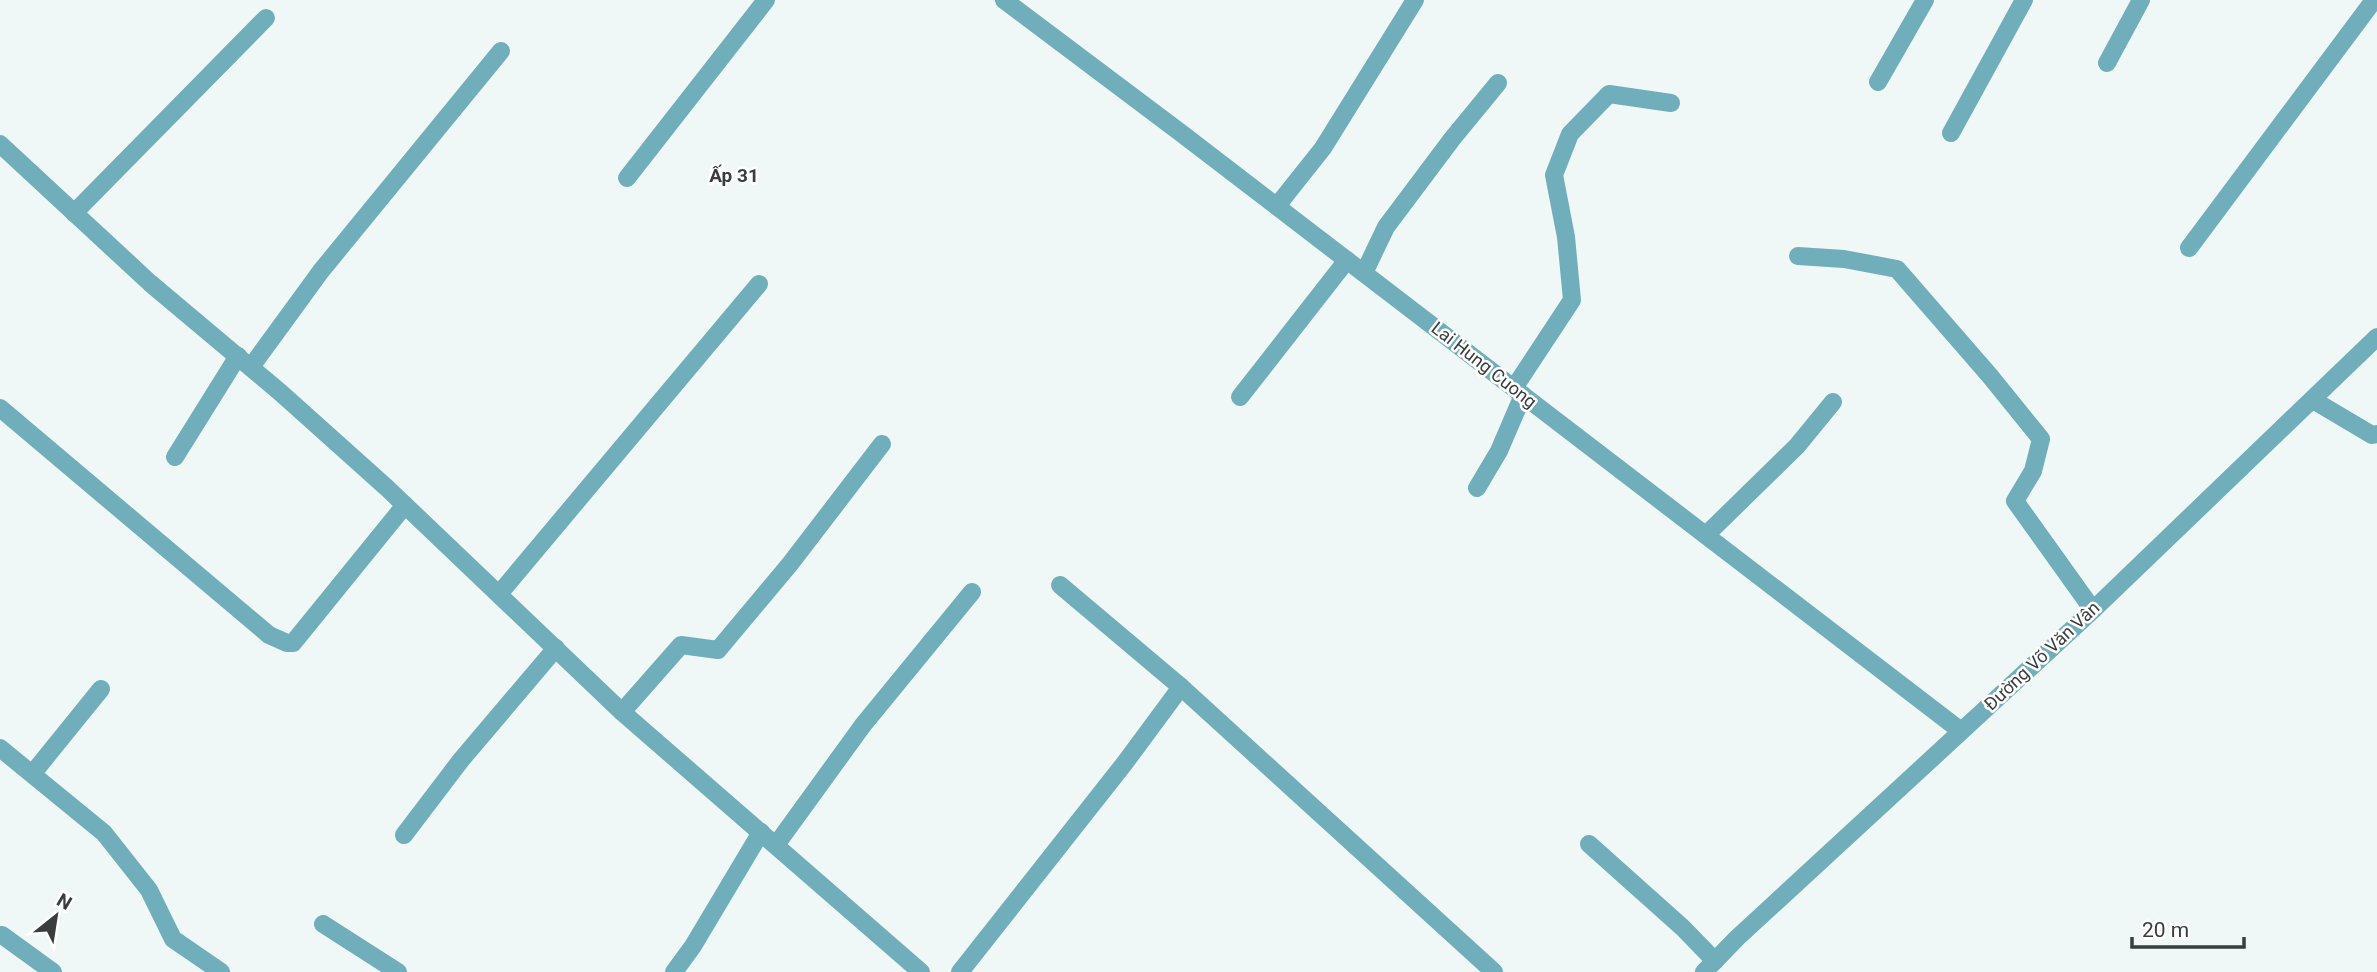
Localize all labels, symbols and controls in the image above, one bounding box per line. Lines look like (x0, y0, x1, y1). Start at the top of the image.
district label: Ấp 31 (709, 164, 759, 187)
street label: Lai Hung Cuong (1428, 317, 1541, 412)
street label: Đường Võ Văn Vân (1980, 597, 2104, 714)
north arrow (21, 881, 91, 951)
text: N (53, 888, 76, 915)
scale bar (2132, 906, 2244, 950)
text: 20 m (2142, 918, 2189, 942)

